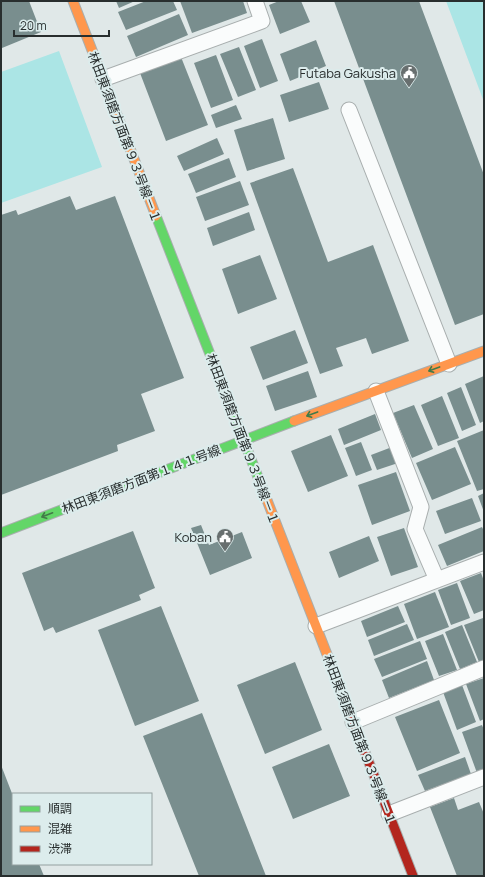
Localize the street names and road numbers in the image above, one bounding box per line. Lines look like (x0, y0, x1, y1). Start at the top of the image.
street label: 林田東須磨方面第９３号線－１ (84, 49, 166, 225)
street label: 林田東須磨方面第９３号線－１ (202, 351, 284, 527)
street label: 林田東須磨方面第１４１号線 (59, 440, 223, 518)
street label: 林田東須磨方面第９３号線－１ (319, 652, 401, 828)

